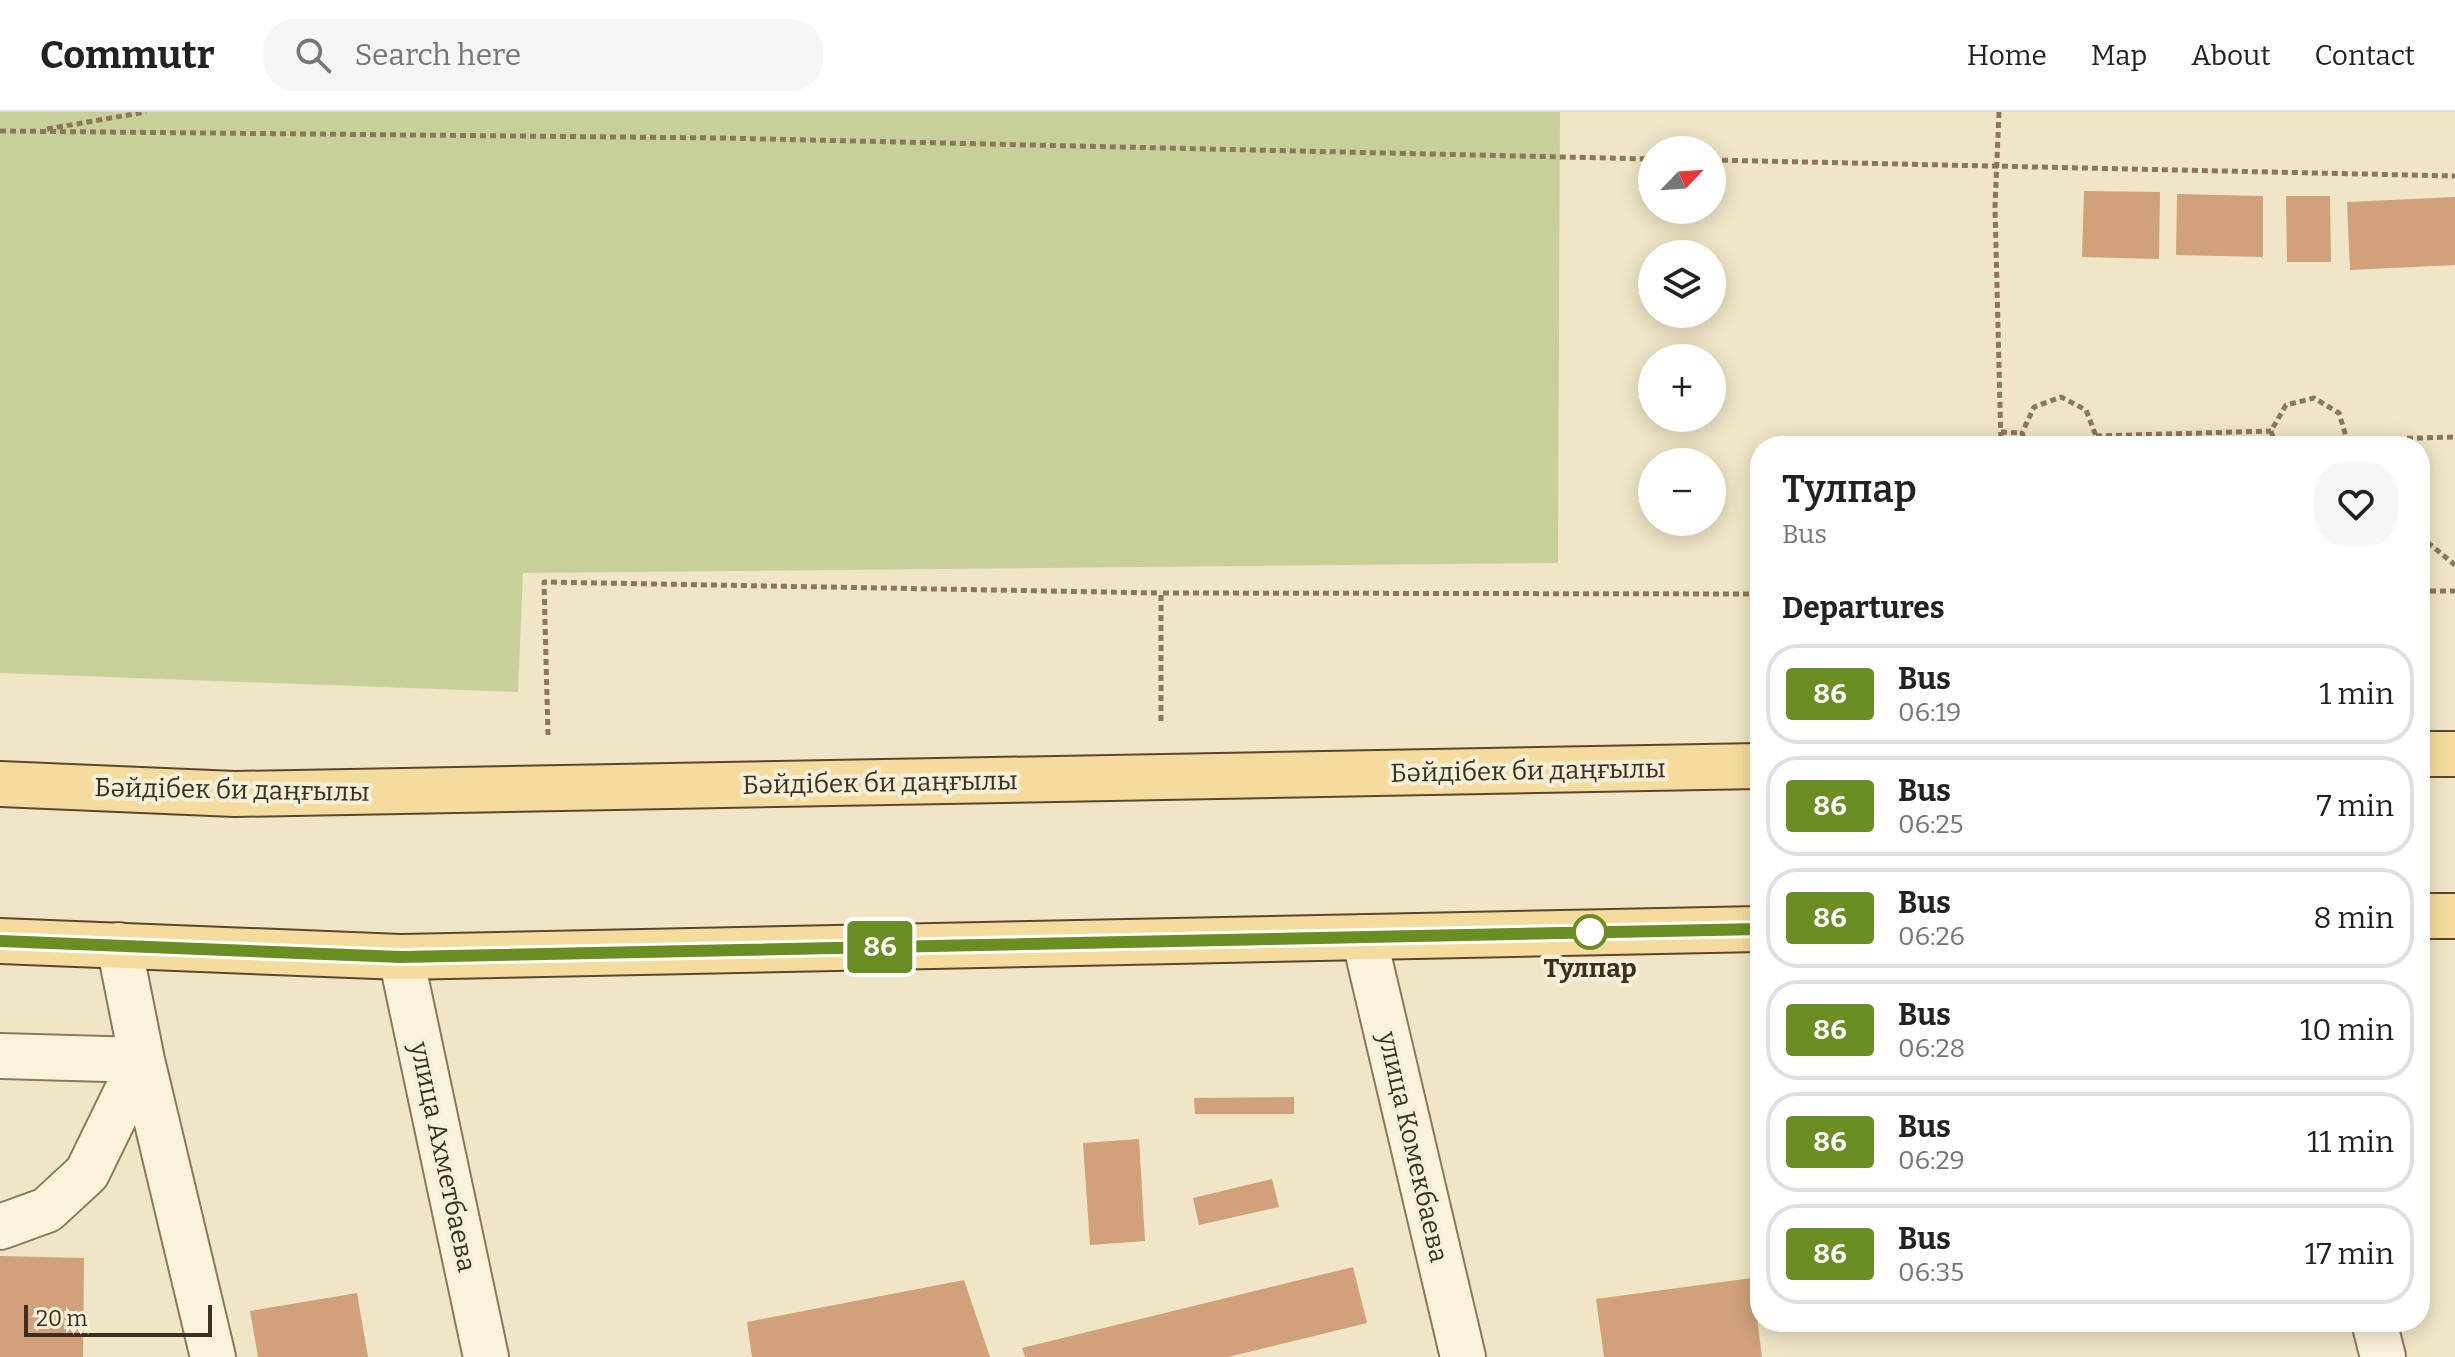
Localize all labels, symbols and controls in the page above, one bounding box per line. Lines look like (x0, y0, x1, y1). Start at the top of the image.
search box (263, 19, 823, 91)
text: Commutr (40, 32, 215, 78)
icon: search (291, 33, 335, 77)
text: Search here (355, 37, 521, 73)
text: Home (1967, 39, 2047, 72)
text: Map (2091, 39, 2147, 72)
text: About (2191, 39, 2271, 72)
text: Contact (2315, 39, 2415, 72)
north arrow (1638, 136, 1726, 224)
map controls (1638, 136, 1726, 536)
button: layers (1638, 240, 1726, 328)
button: + (1638, 344, 1726, 432)
button: − (1638, 448, 1726, 536)
button: heart (2314, 462, 2398, 546)
text: Тулпар (1782, 466, 1917, 512)
text: Bus (1782, 519, 1827, 550)
text: Departures (1782, 590, 1945, 626)
text: Bus (1898, 661, 1951, 697)
text: 1 min (2319, 676, 2394, 712)
text: 86 (1813, 677, 1847, 710)
text: 06:19 (1898, 697, 1961, 728)
street label: Бәйдібек би даңғылы (1390, 753, 1666, 789)
street label: Бәйдібек би даңғылы (742, 765, 1018, 801)
street label: Бәйдібек би даңғылы (94, 772, 370, 808)
text: Bus (1898, 773, 1951, 809)
text: 7 min (2316, 788, 2394, 824)
text: 86 (1813, 789, 1847, 822)
text: 06:25 (1898, 809, 1963, 840)
text: Bus (1898, 885, 1951, 921)
text: 8 min (2313, 900, 2394, 936)
text: 86 (1813, 901, 1847, 934)
marker: Тулпар (1573, 915, 1607, 949)
line badge: 86 (844, 921, 916, 973)
text: 06:26 (1898, 921, 1965, 952)
text: 86 (863, 930, 897, 963)
place label: Тулпар (1543, 953, 1637, 984)
text: Bus (1898, 997, 1951, 1033)
text: 10 min (2300, 1012, 2394, 1048)
text: 86 (1813, 1013, 1847, 1046)
street label: улица Комекбаева (1371, 1028, 1455, 1265)
text: 06:28 (1898, 1033, 1965, 1064)
street label: улица Ахметбаева (403, 1038, 482, 1275)
text: Bus (1898, 1109, 1951, 1145)
text: 11 min (2307, 1124, 2394, 1160)
text: 86 (1813, 1125, 1847, 1158)
text: 06:29 (1898, 1145, 1965, 1176)
text: Bus (1898, 1221, 1951, 1257)
text: 17 min (2305, 1236, 2394, 1272)
text: 86 (1813, 1237, 1847, 1270)
text: 06:35 (1898, 1257, 1964, 1288)
scale bar (24, 1301, 212, 1337)
text: 20 m (36, 1305, 87, 1332)

